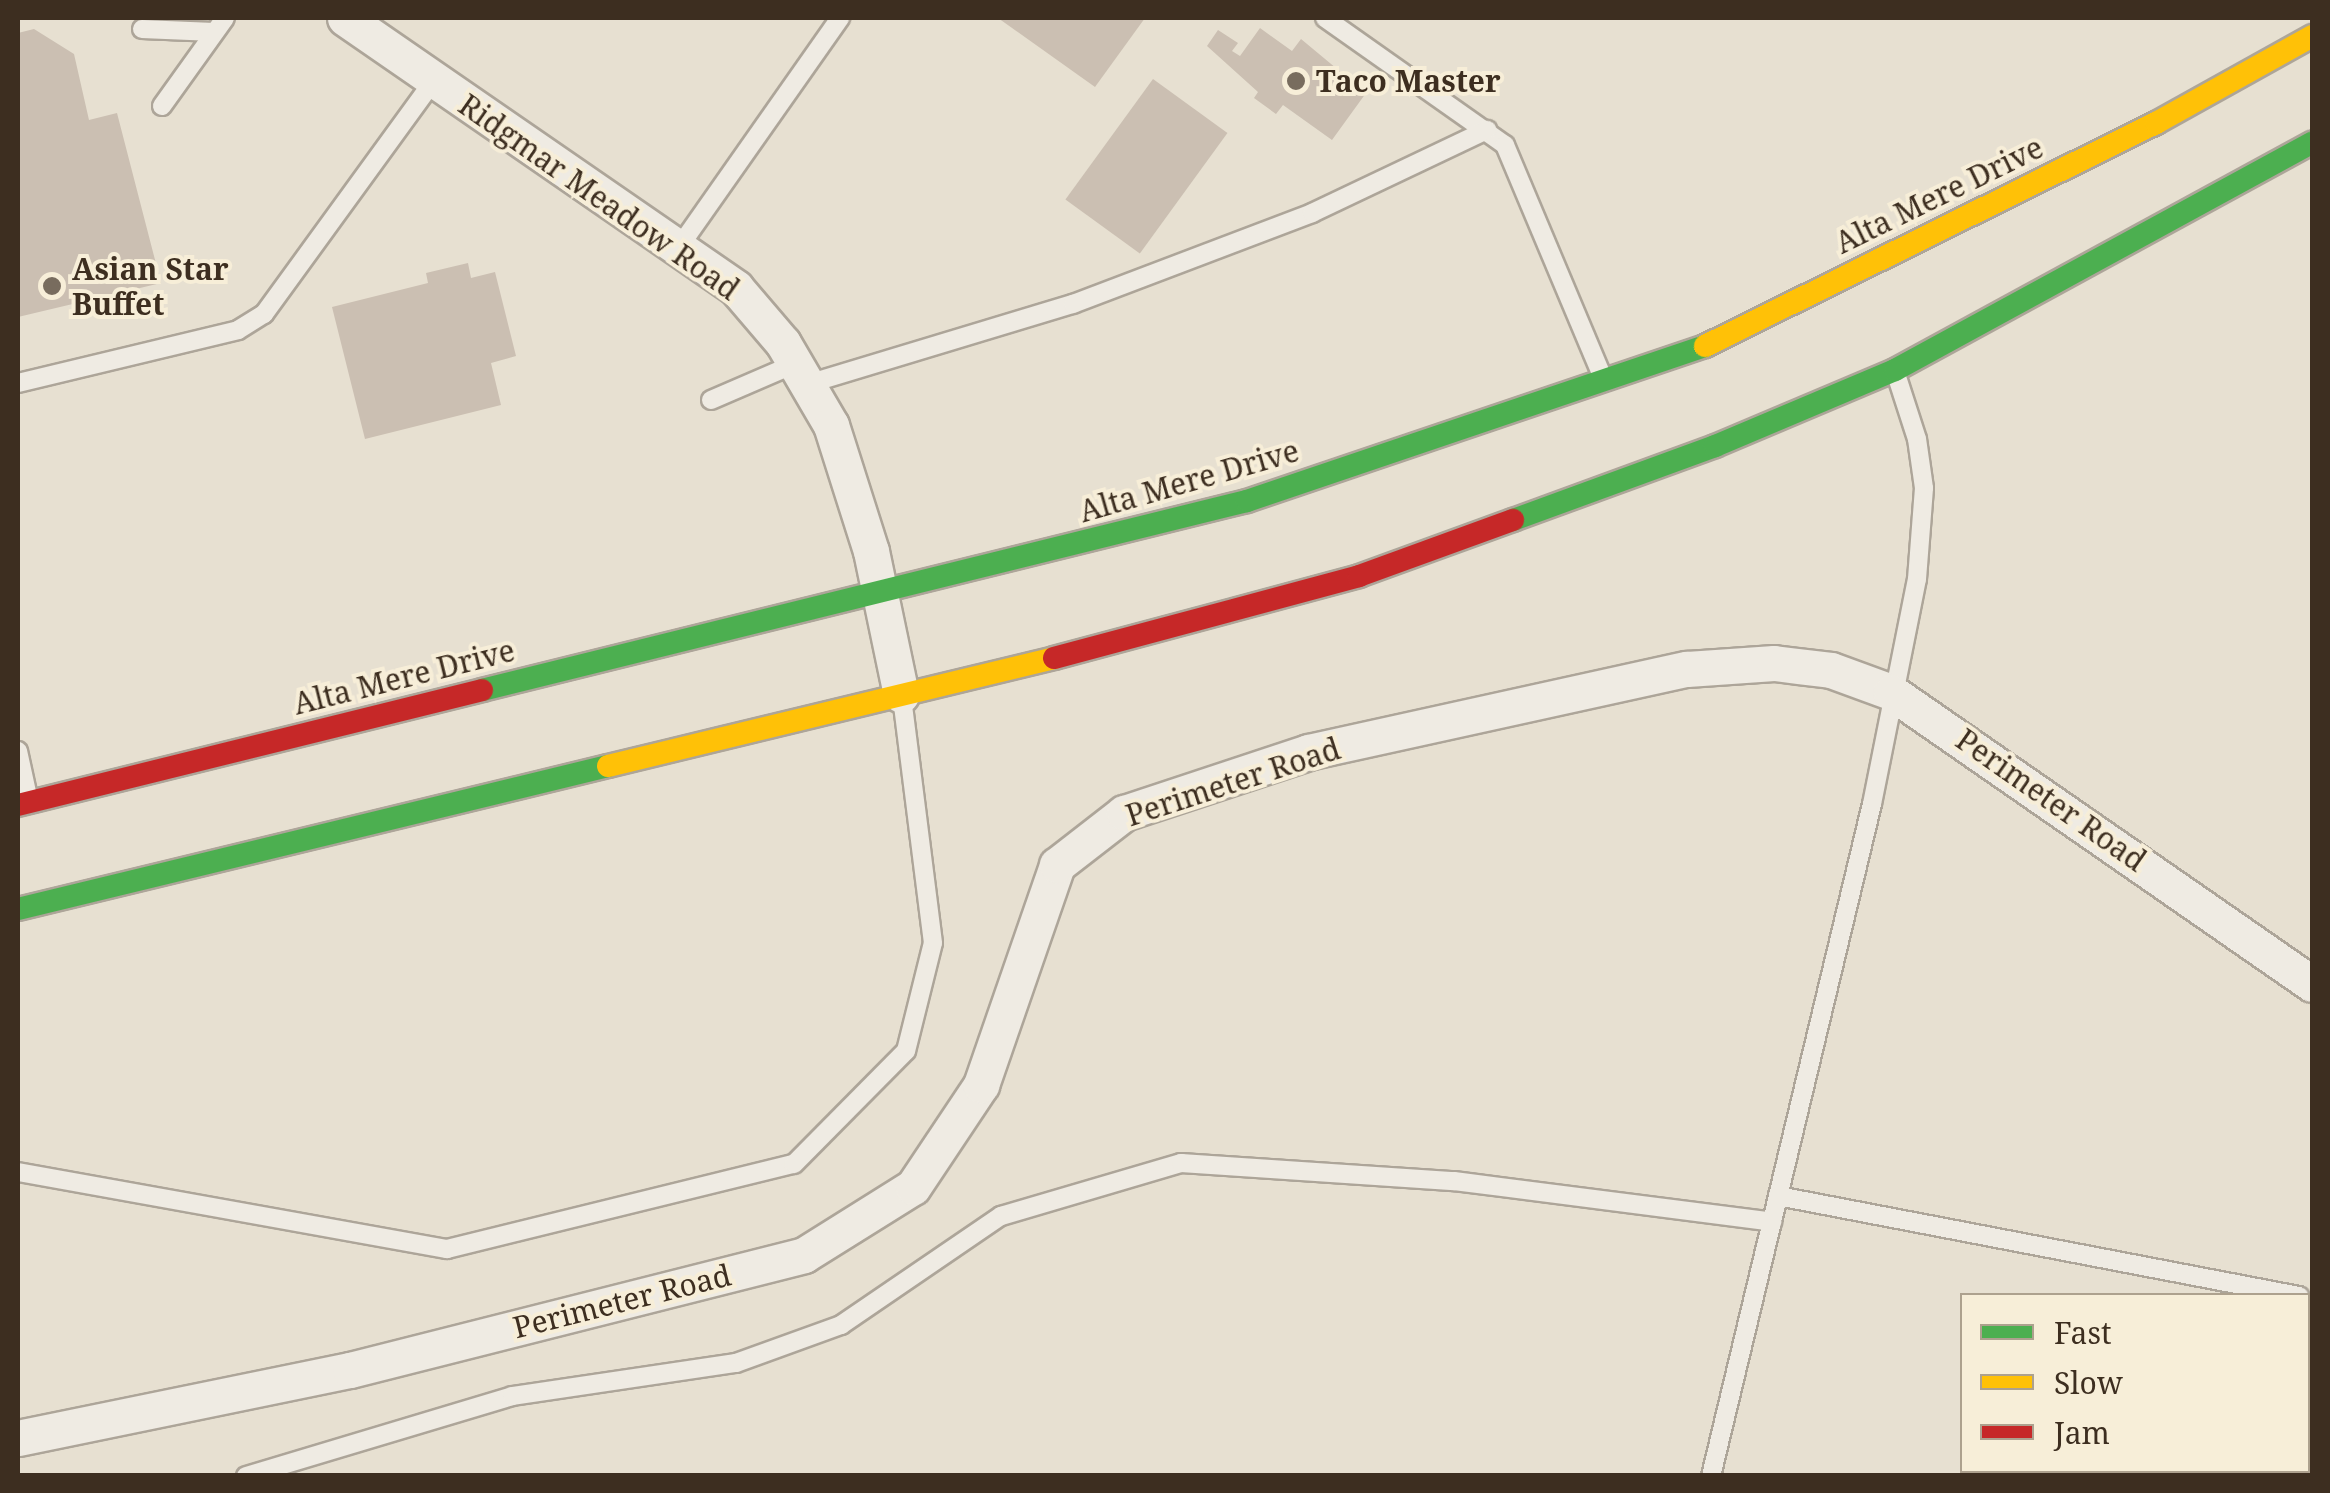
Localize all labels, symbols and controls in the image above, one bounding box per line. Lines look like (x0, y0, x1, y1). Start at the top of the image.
place label: Taco Master (1316, 63, 1501, 99)
marker: Taco Master (1285, 70, 1307, 92)
street label: Ridgmar Meadow Road (452, 87, 746, 307)
street label: Alta Mere Drive (1829, 129, 2049, 261)
place label: Asian Star Buffet (72, 251, 229, 322)
marker: Asian Star Buffet (41, 275, 63, 297)
street label: Alta Mere Drive (1075, 432, 1303, 530)
street label: Alta Mere Drive (290, 632, 518, 722)
street label: Perimeter Road (1949, 721, 2153, 879)
street label: Perimeter Road (1121, 730, 1345, 834)
street label: Perimeter Road (509, 1257, 735, 1345)
legend (1960, 1293, 2310, 1473)
text: Fast (2054, 1312, 2111, 1353)
text: Slow (2054, 1362, 2123, 1403)
text: Jam (2054, 1412, 2110, 1453)

